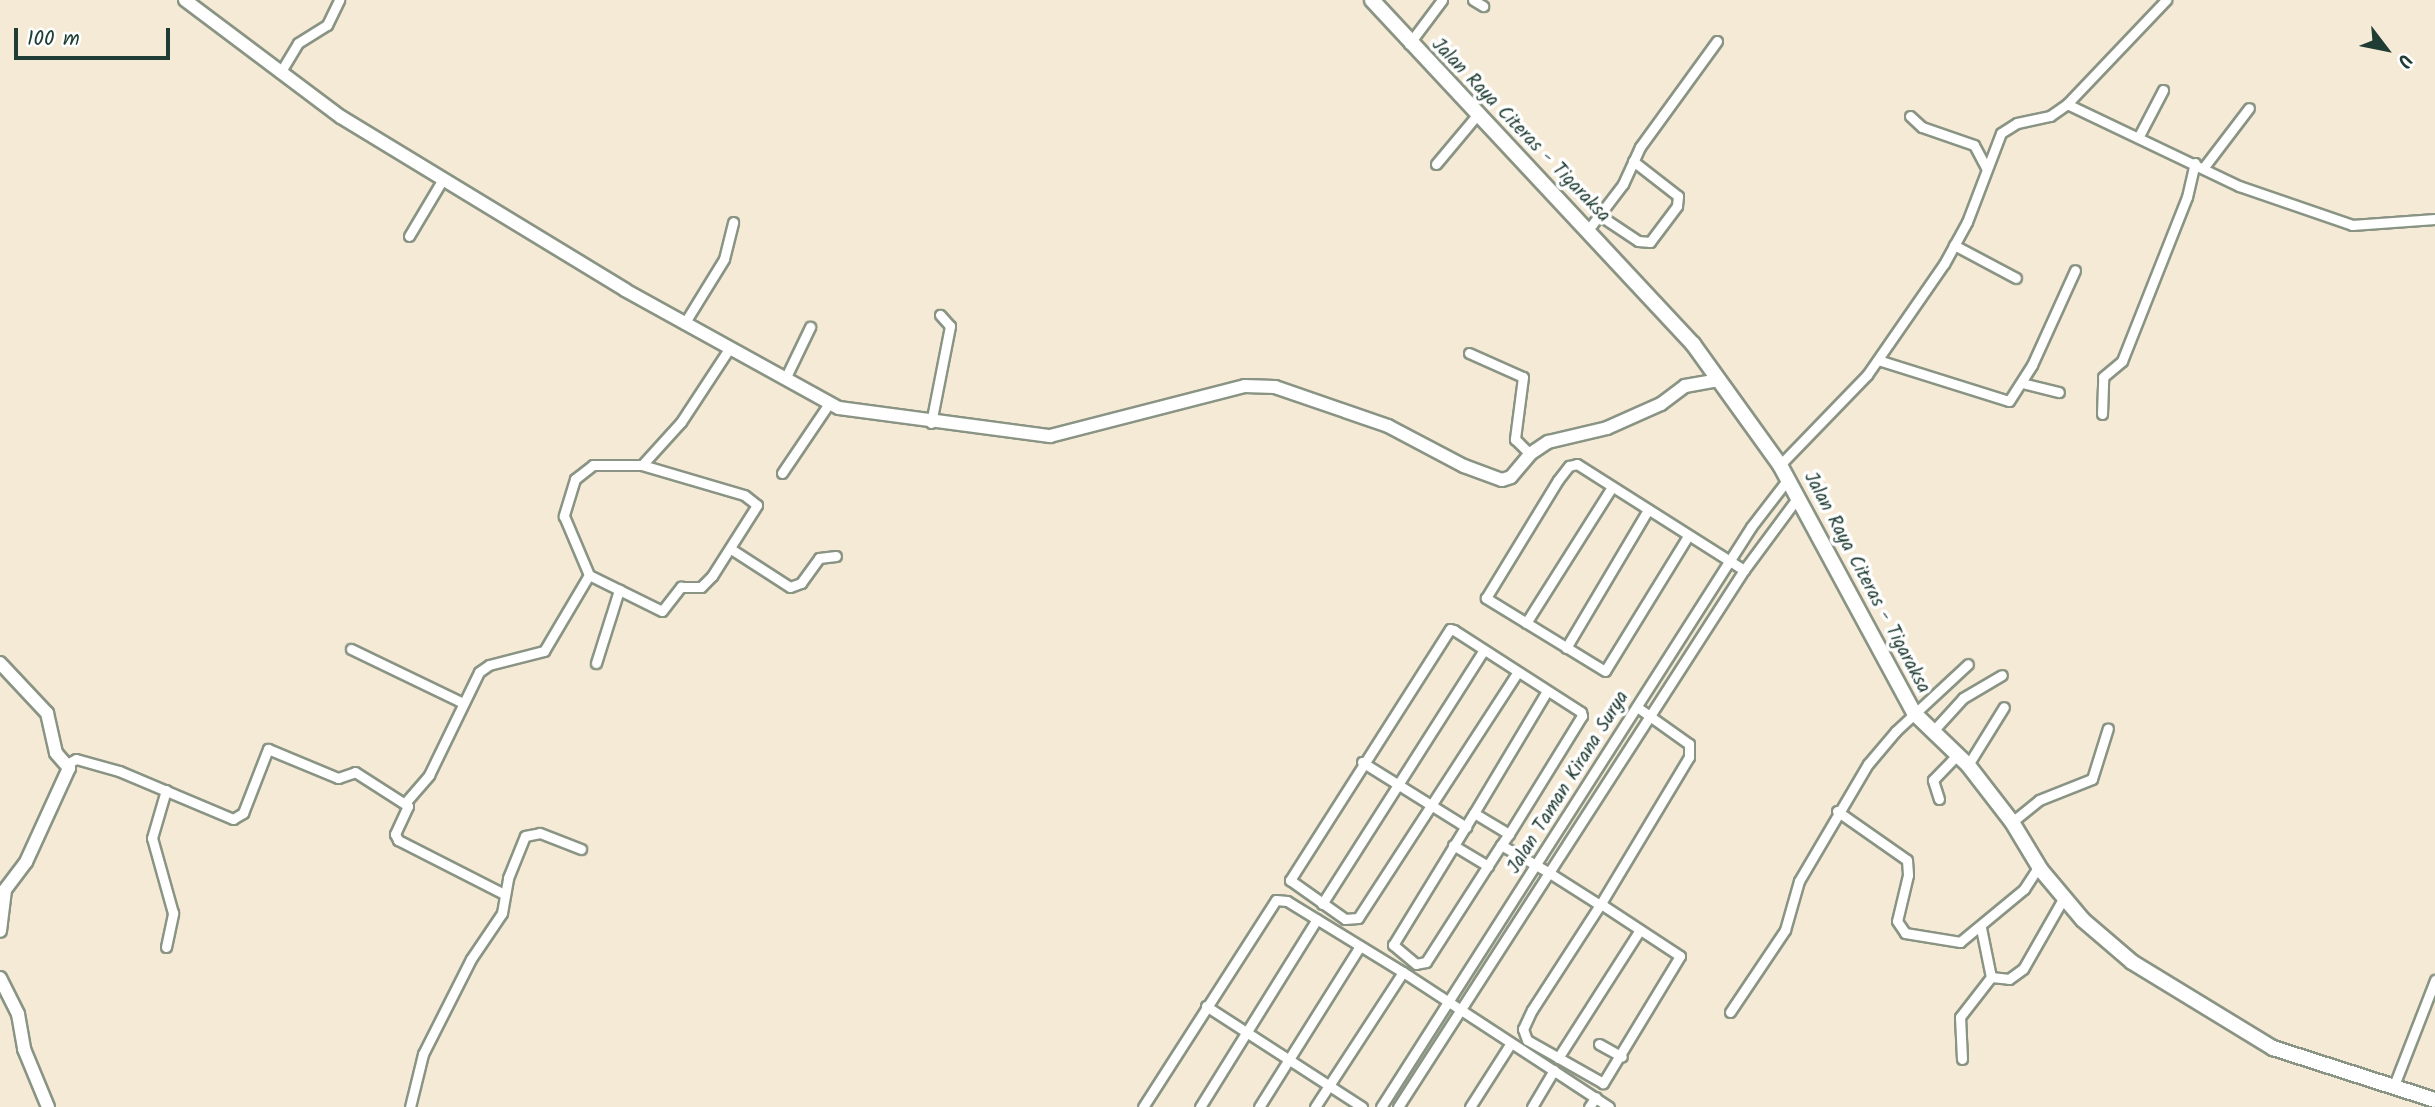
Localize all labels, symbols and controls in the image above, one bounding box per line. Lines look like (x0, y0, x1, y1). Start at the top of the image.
scale bar (18, 14, 173, 58)
north arrow (2351, 14, 2421, 84)
text: 100 m (27, 23, 80, 56)
street label: Jalan Raya Citeras - Tigaraksa (1426, 34, 1614, 228)
text: U (2388, 47, 2420, 73)
street label: Jalan Raya Citeras - Tigaraksa (1798, 468, 1934, 698)
street label: Jalan Taman Kirana Surya (1503, 688, 1635, 878)

